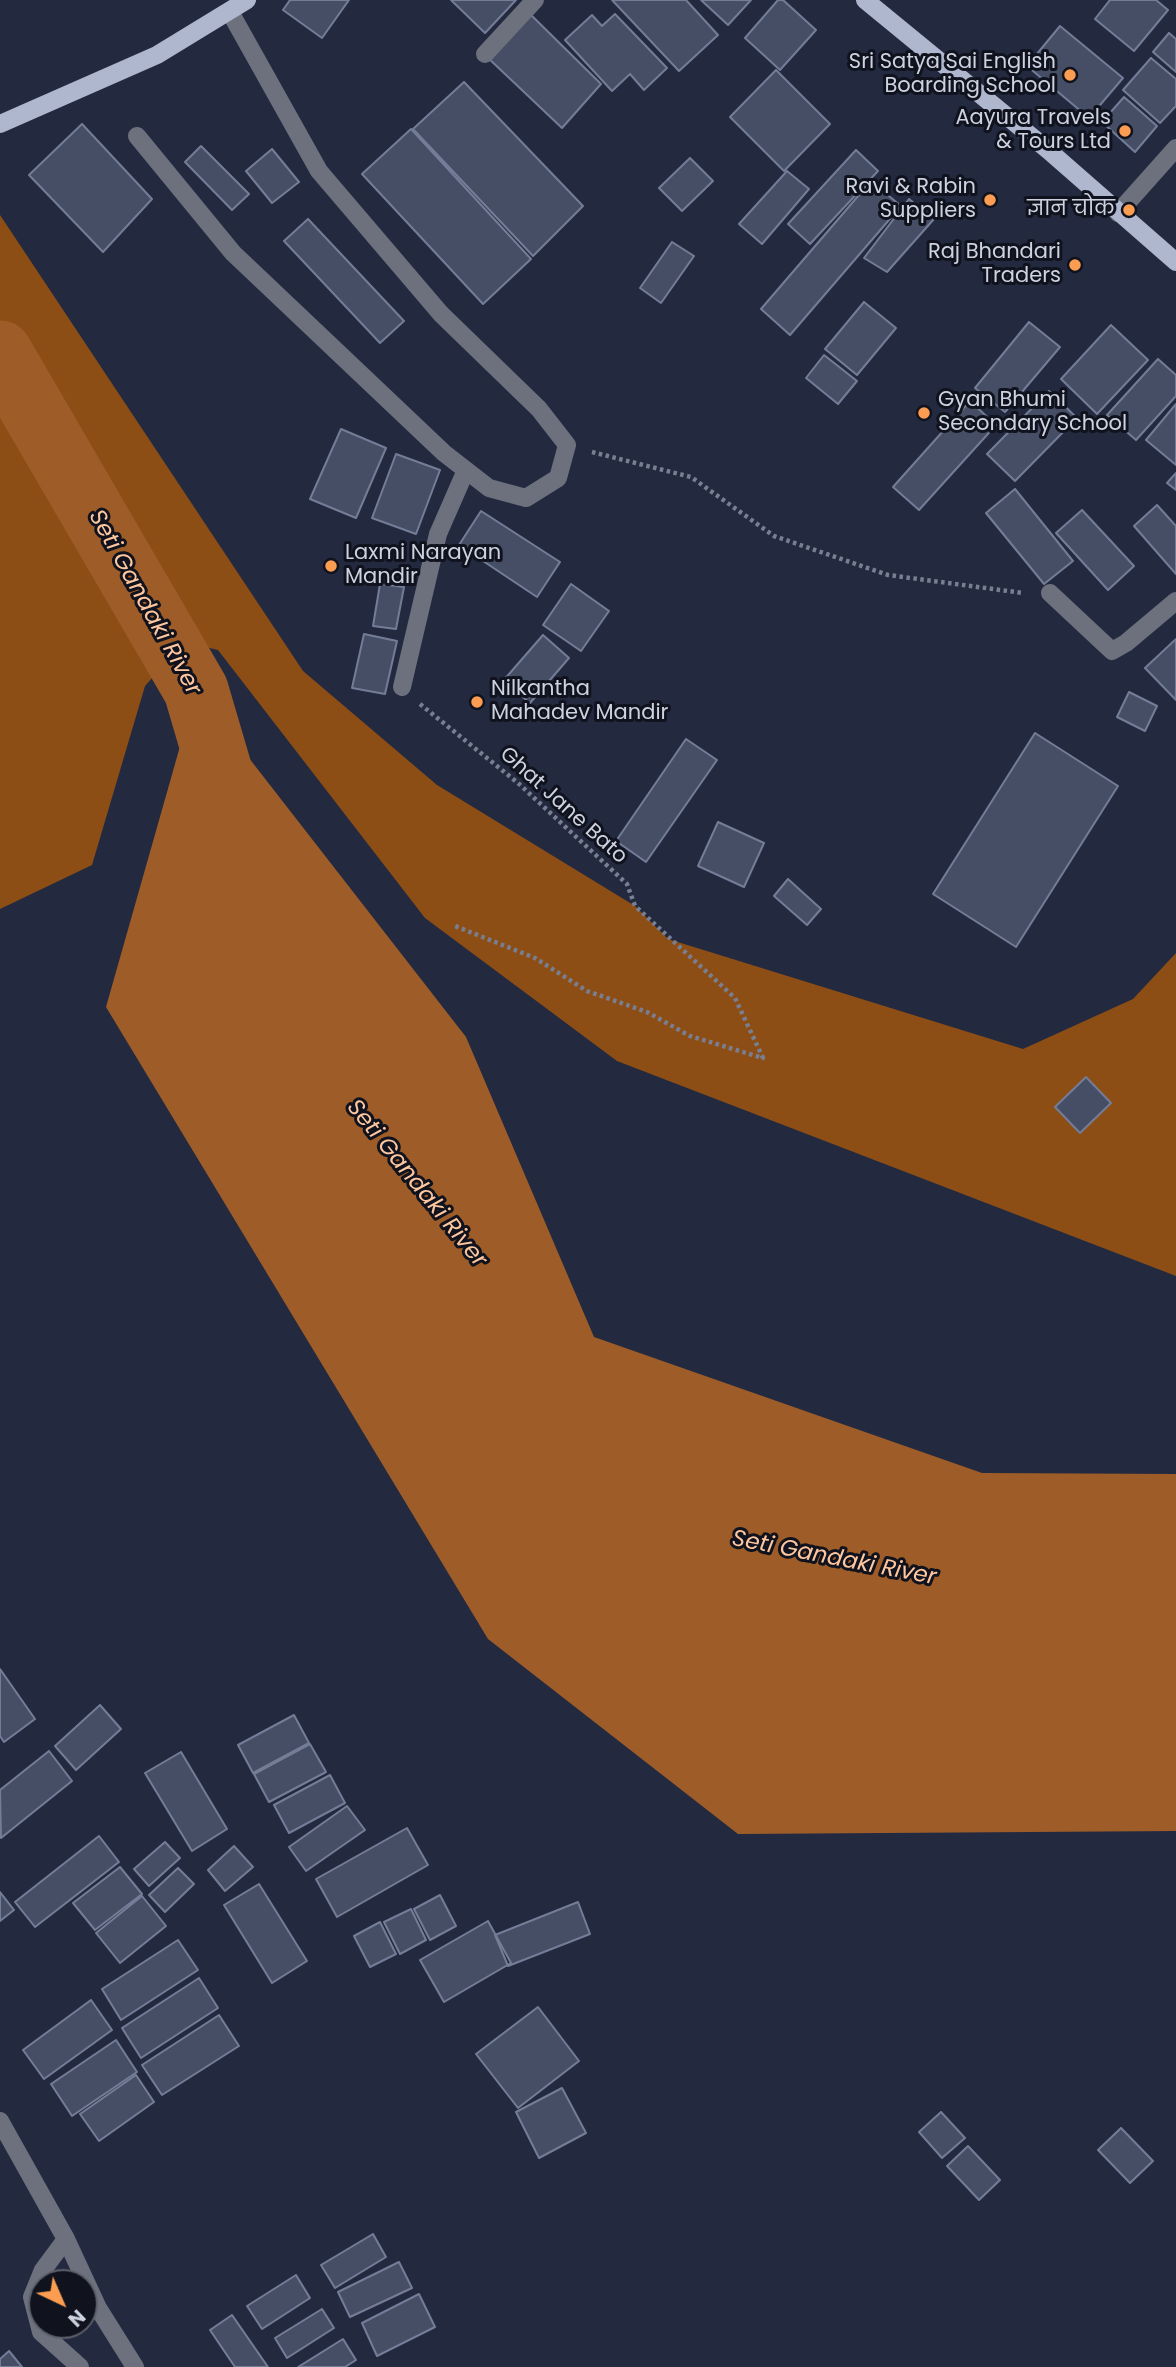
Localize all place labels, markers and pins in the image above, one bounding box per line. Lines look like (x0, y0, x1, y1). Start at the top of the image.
place label: Sri Satya Sai English Boarding School (849, 50, 1056, 100)
marker: Sri Satya Sai English Boarding School (1062, 67, 1078, 83)
place label: Aayura Travels & Tours Ltd (955, 106, 1111, 156)
marker: Aayura Travels & Tours Ltd (1117, 123, 1133, 139)
place label: Ravi & Rabin Suppliers (846, 175, 976, 225)
marker: Ravi & Rabin Suppliers (982, 192, 998, 208)
place label: ज्ञान चोक (1027, 197, 1115, 223)
marker: ज्ञान चोक (1121, 202, 1137, 218)
place label: Raj Bhandari Traders (928, 240, 1061, 290)
marker: Raj Bhandari Traders (1067, 257, 1083, 273)
place label: Gyan Bhumi Secondary School (938, 388, 1127, 438)
marker: Gyan Bhumi Secondary School (916, 405, 932, 421)
place label: Laxmi Narayan Mandir (345, 541, 501, 591)
marker: Laxmi Narayan Mandir (323, 558, 339, 574)
place label: Nilkantha Mahadev Mandir (491, 677, 668, 727)
marker: Nilkantha Mahadev Mandir (469, 694, 485, 710)

